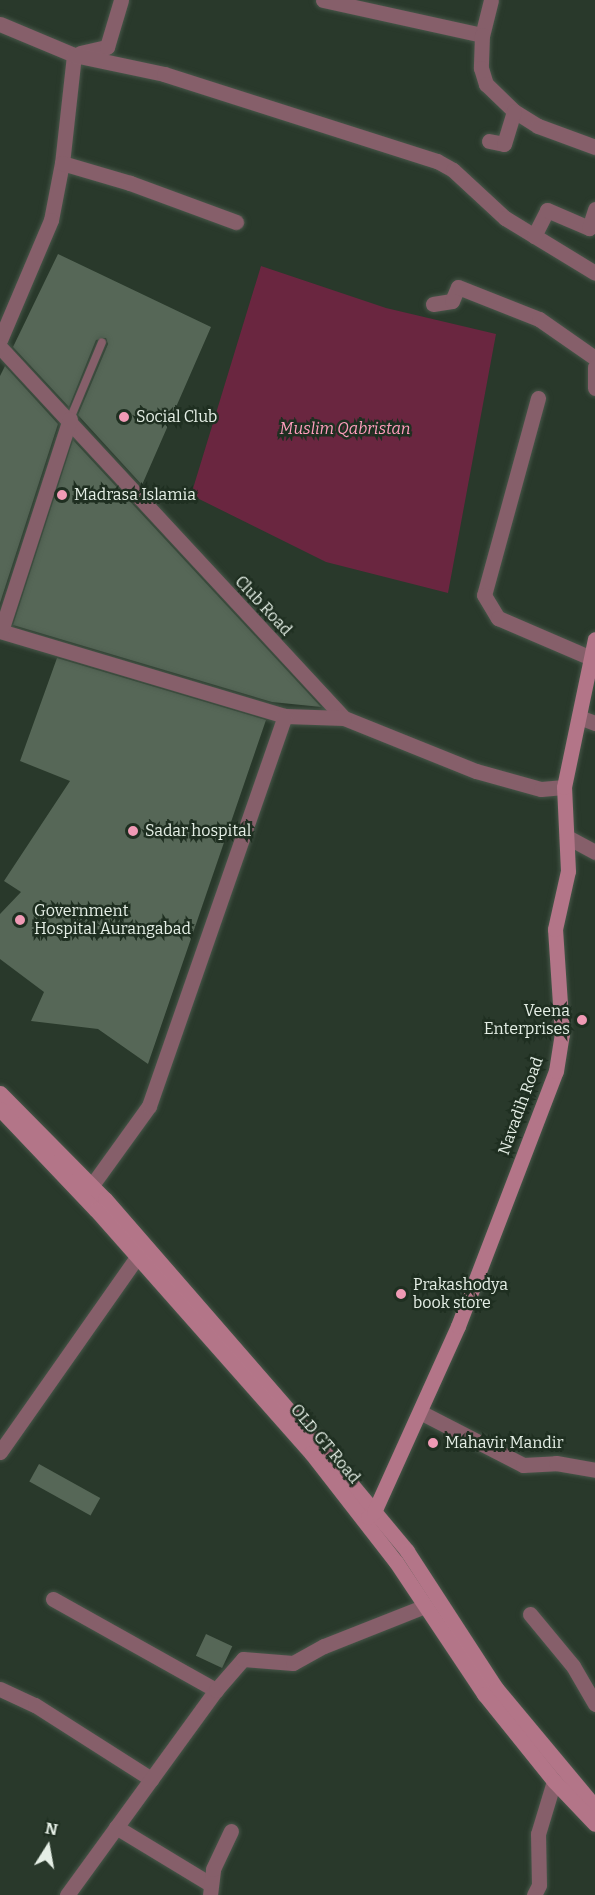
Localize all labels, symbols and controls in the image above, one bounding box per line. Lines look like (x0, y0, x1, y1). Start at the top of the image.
place label: Social Club (136, 407, 217, 427)
marker: Social Club (117, 410, 131, 424)
park label: Muslim Qabristan (280, 419, 410, 439)
place label: Madrasa Islamia (74, 485, 196, 505)
marker: Madrasa Islamia (55, 488, 69, 502)
street label: Club Road (231, 572, 295, 640)
place label: Sadar hospital (145, 821, 251, 841)
marker: Sadar hospital (126, 824, 140, 838)
place label: Government Hospital Aurangabad (34, 901, 191, 939)
marker: Government Hospital Aurangabad (11, 911, 29, 929)
place label: Veena Enterprises (484, 1001, 570, 1039)
marker: Veena Enterprises (575, 1013, 589, 1027)
street label: Navadih Road (494, 1054, 548, 1158)
place label: Prakashodya book store (413, 1275, 508, 1313)
marker: Prakashodya book store (394, 1287, 408, 1301)
street label: OLD GT Road (286, 1401, 364, 1487)
place label: Mahavir Mandir (445, 1433, 564, 1453)
marker: Mahavir Mandir (426, 1436, 440, 1450)
north arrow (18, 1817, 78, 1877)
text: N (44, 1818, 59, 1839)

